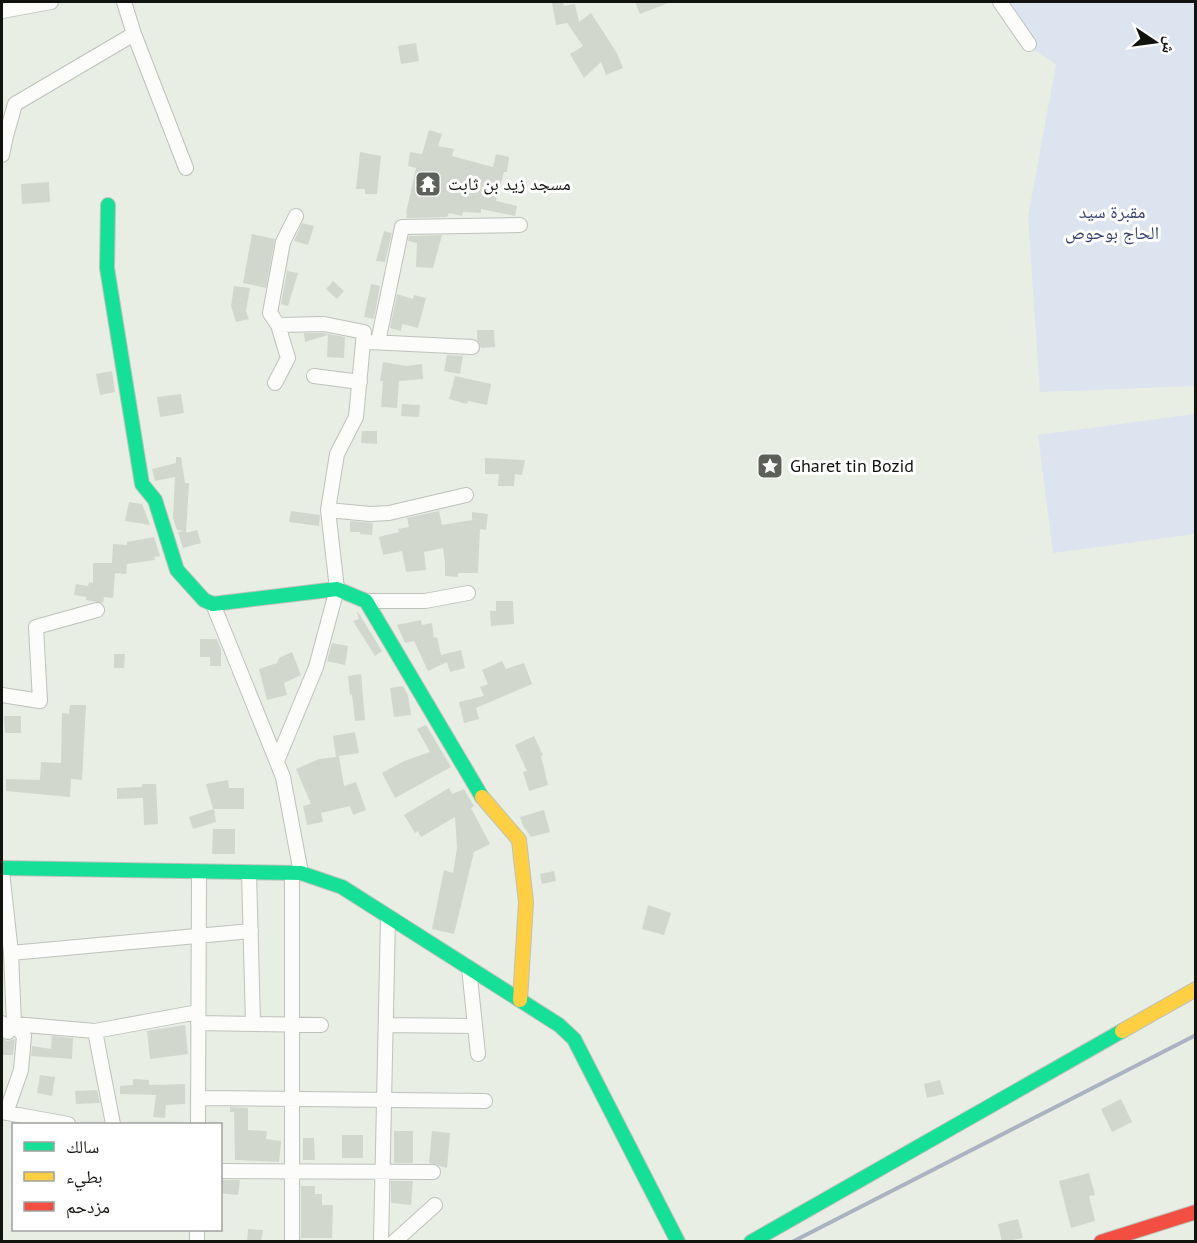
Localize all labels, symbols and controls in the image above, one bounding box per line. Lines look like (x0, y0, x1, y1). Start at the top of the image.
north arrow (1125, 12, 1185, 72)
text: ش (1158, 35, 1181, 56)
temple icon: مسجد زيد بن ثابت (413, 169, 443, 199)
place label: مسجد زيد بن ثابت (448, 172, 571, 195)
park label: مقبرة سيد الحاج بوحوص (1065, 200, 1159, 245)
place icon: Gharet tin Bozid (755, 451, 785, 481)
place label: Gharet tin Bozid (790, 454, 914, 477)
legend (12, 1123, 222, 1231)
text: سالك (66, 1135, 99, 1158)
text: بطيء (66, 1165, 103, 1192)
text: مزدحم (66, 1195, 110, 1219)

